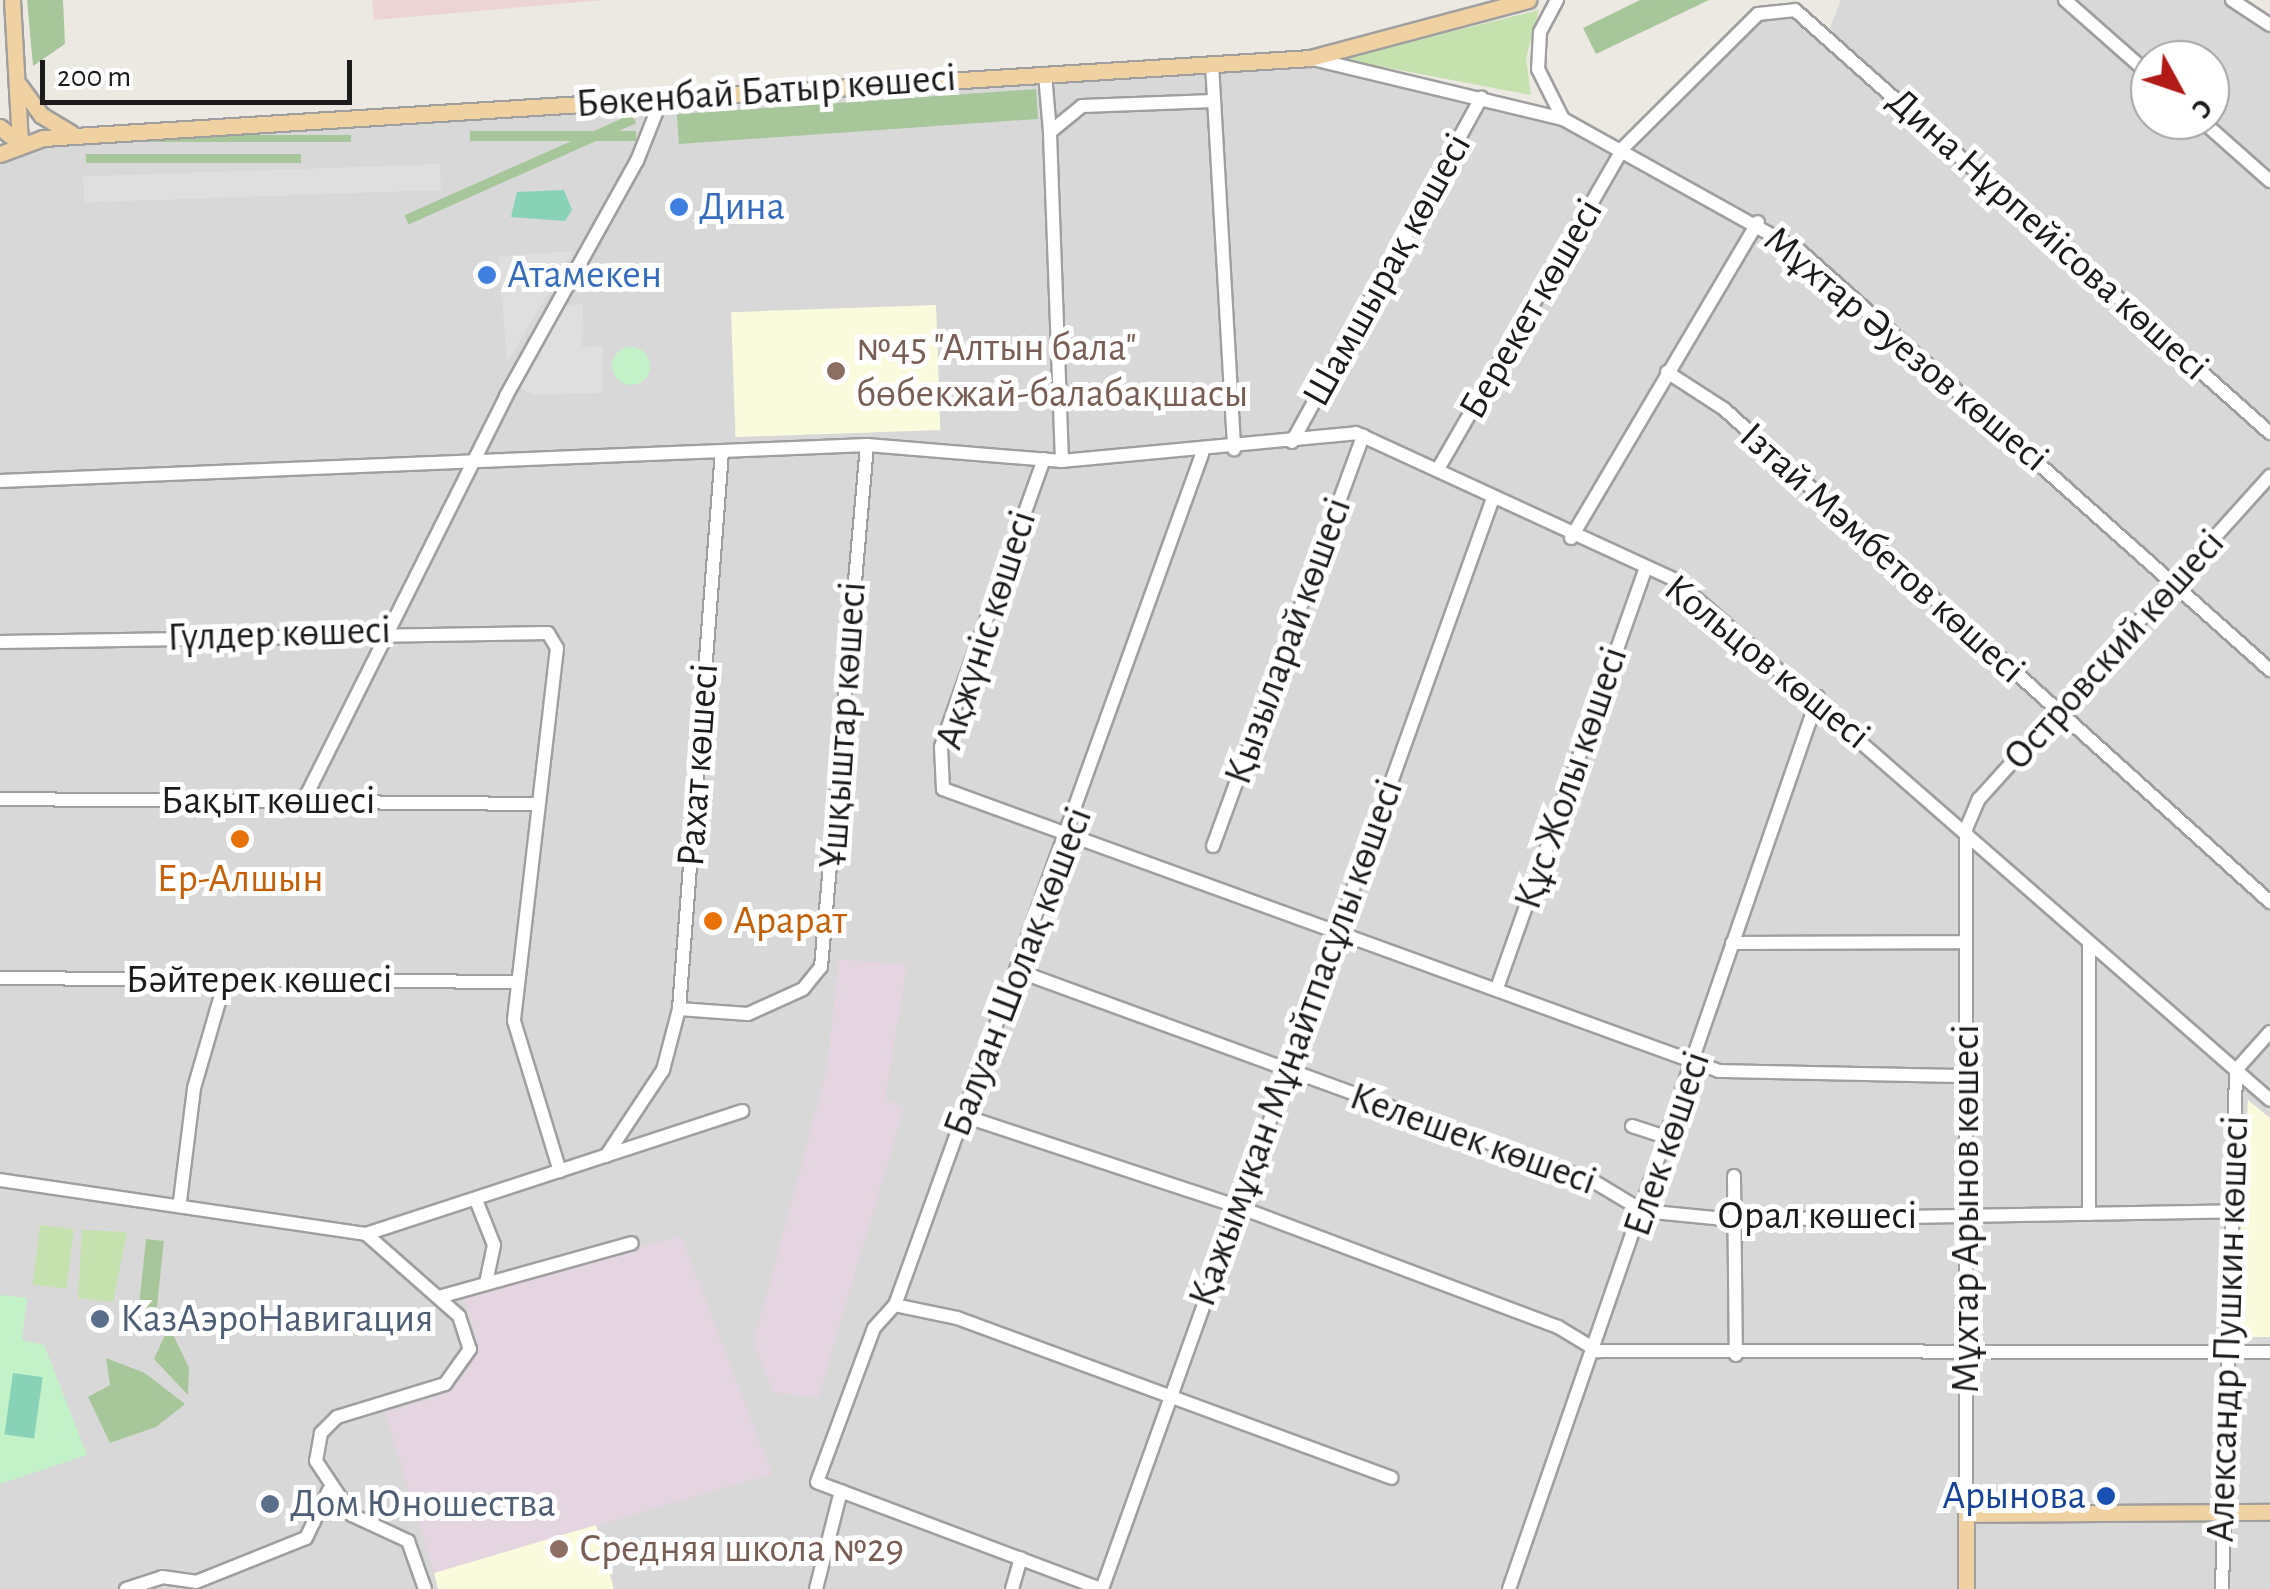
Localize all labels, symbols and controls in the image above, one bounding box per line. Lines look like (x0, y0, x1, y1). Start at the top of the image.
scale bar (45, 40, 358, 102)
north arrow (2130, 40, 2230, 140)
street label: Бөкенбай Батыр көшесі (574, 54, 958, 128)
text: 200 m (57, 62, 131, 92)
street label: Дина Нұрпейісова көшесі (1878, 77, 2218, 391)
text: С (2186, 93, 2217, 123)
street label: Шамшырақ көшесі (1292, 125, 1482, 415)
place label: Дина (699, 183, 785, 231)
street label: Берекет көшесі (1449, 190, 1613, 428)
marker: Дина (668, 196, 690, 218)
street label: Мұхтар Әуезов көшесі (1754, 216, 2058, 482)
place label: Атамекен (507, 251, 662, 299)
marker: Атамекен (476, 264, 498, 286)
place label: №45 "Алтын бала" бөбекжай-балабақшасы (856, 324, 1248, 418)
marker: №45 "Алтын бала" бөбекжай-балабақшасы (825, 360, 847, 382)
street label: Ізтай Мәмбетов көшесі (1729, 412, 2035, 694)
street label: Қызыларай көшесі (1214, 491, 1362, 791)
street label: Ақжүніс көшесі (925, 505, 1047, 755)
street label: Островский көшесі (1993, 520, 2235, 780)
street label: Кольцов көшесі (1654, 564, 1880, 760)
street label: Ұшқыштар көшесі (809, 580, 877, 870)
street label: Гүлдер көшесі (166, 606, 392, 662)
street label: Құс Жолы көшесі (1504, 640, 1638, 916)
street label: Рахат көшесі (667, 662, 729, 868)
street label: Қажымұқан Мұңайтпасұлы көшесі (1178, 773, 1414, 1313)
street label: Бақыт көшесі (161, 777, 375, 825)
street label: Балуан Шолақ көшесі (933, 800, 1103, 1144)
marker: Ер-Алшын (229, 828, 251, 850)
place label: Ер-Алшын (156, 855, 324, 903)
place label: Арарат (733, 897, 847, 945)
marker: Арарат (702, 910, 724, 932)
street label: Бәйтерек көшесі (126, 956, 392, 1004)
street label: Мұхтар Арынов көшесі (1942, 1024, 1990, 1394)
street label: Елек көшесі (1613, 1045, 1721, 1243)
street label: Келешек көшесі (1343, 1072, 1603, 1206)
street label: Александр Пушкин көшесі (2197, 1115, 2259, 1543)
street label: Орал көшесі (1717, 1192, 1917, 1240)
place label: КазАэроНавигация (120, 1295, 434, 1343)
marker: КазАэроНавигация (89, 1308, 111, 1330)
place label: Арынова (1942, 1472, 2086, 1520)
place label: Дом Юношества (290, 1480, 556, 1528)
marker: Арынова (2095, 1485, 2117, 1507)
marker: Дом Юношества (259, 1493, 281, 1515)
place label: Средняя школа №29 (579, 1525, 904, 1573)
marker: Средняя школа №29 (548, 1538, 570, 1560)

